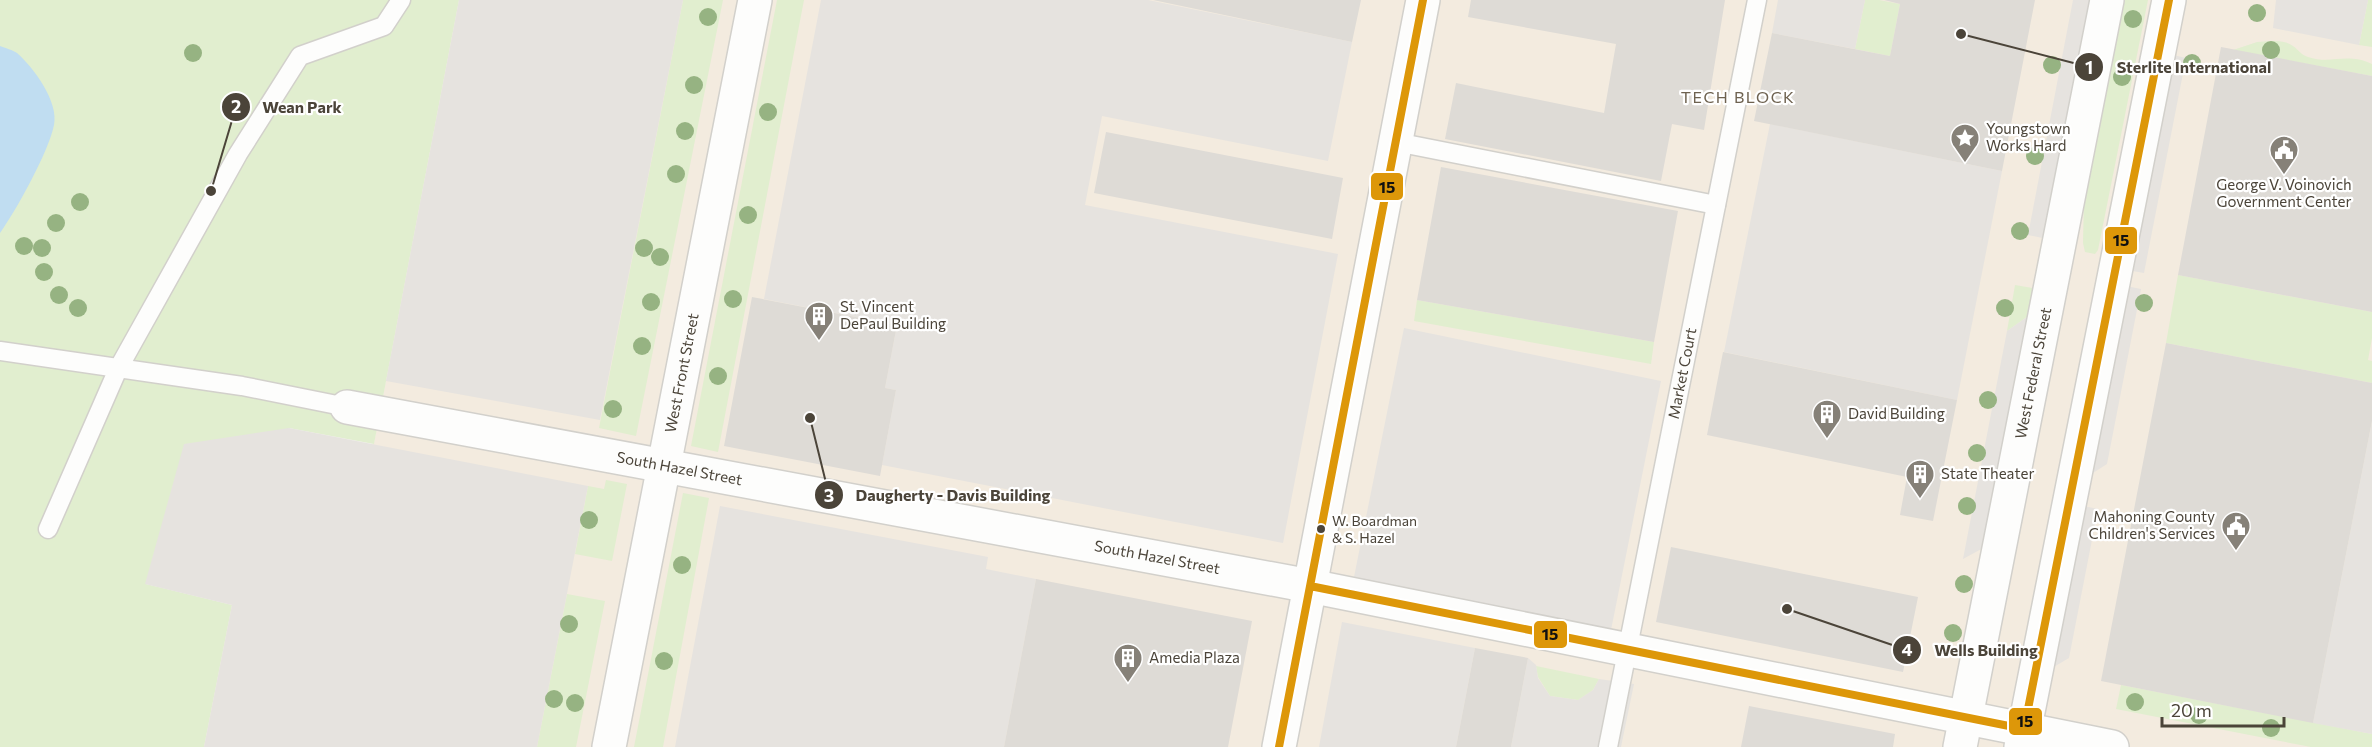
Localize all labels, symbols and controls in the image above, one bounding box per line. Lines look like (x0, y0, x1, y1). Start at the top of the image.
callout: Sterlite International (2074, 50, 2283, 84)
text: 1 (2085, 56, 2093, 78)
text: Sterlite International (2117, 57, 2271, 76)
district label: TECH BLOCK (1681, 87, 1795, 106)
callout: Wean Park (221, 90, 354, 124)
text: 2 (231, 95, 241, 117)
text: Wean Park (262, 97, 343, 116)
place label: Youngstown Works Hard (1986, 119, 2071, 154)
place icon: Youngstown Works Hard (1949, 122, 1981, 164)
public building icon: George V. Voinovich Government Center (2268, 134, 2300, 176)
line badge: 15 (1370, 172, 1404, 201)
place label: George V. Voinovich Government Center (2216, 175, 2352, 210)
text: 15 (1379, 177, 1395, 196)
line badge: 15 (2104, 226, 2138, 255)
text: 15 (2113, 230, 2129, 249)
place label: St. Vincent DePaul Building (840, 297, 946, 332)
building icon: St. Vincent DePaul Building (803, 300, 835, 342)
street label: West Federal Street (2011, 306, 2054, 440)
street label: West Front Street (661, 312, 702, 434)
street label: Market Court (1664, 326, 1699, 420)
building icon: David Building (1811, 398, 1843, 440)
place label: David Building (1848, 404, 1945, 422)
street label: South Hazel Street (615, 447, 744, 488)
building icon: State Theater (1904, 458, 1936, 500)
place label: State Theater (1941, 464, 2034, 482)
callout: Daugherty - Davis Building (814, 478, 1062, 512)
text: 3 (824, 484, 834, 506)
text: Daugherty - Davis Building (856, 485, 1051, 504)
place label: Mahoning County Children's Services (2088, 507, 2215, 542)
public building icon: Mahoning County Children's Services (2220, 510, 2252, 552)
place label: W. Boardman & S. Hazel (1332, 512, 1417, 546)
marker: W. Boardman & S. Hazel (1315, 523, 1327, 535)
street label: South Hazel Street (1093, 536, 1222, 577)
line badge: 15 (1533, 620, 1568, 649)
text: 15 (1542, 624, 1558, 643)
callout: Wells Building (1892, 633, 2050, 667)
text: 4 (1901, 638, 1913, 660)
text: Wells Building (1934, 640, 2038, 659)
building icon: Amedia Plaza (1112, 642, 1144, 684)
place label: Amedia Plaza (1149, 648, 1240, 666)
scale bar (2162, 690, 2284, 728)
text: 20 m (2171, 699, 2212, 721)
line badge: 15 (2008, 707, 2043, 736)
text: 15 (2017, 711, 2033, 730)

